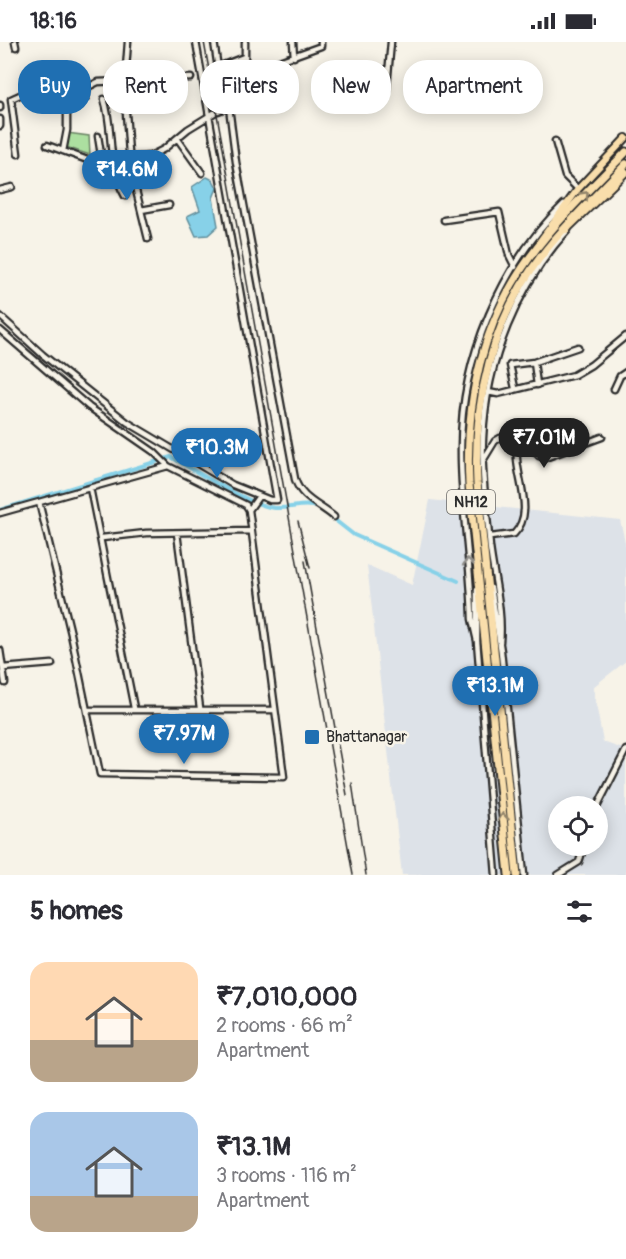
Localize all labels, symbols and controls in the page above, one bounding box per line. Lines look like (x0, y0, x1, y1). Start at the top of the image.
text: 18:16 (30, 7, 77, 35)
chip: Buy (18, 60, 91, 114)
chip: Rent (103, 60, 188, 114)
chip: Filters (200, 60, 299, 114)
chip: New (311, 60, 391, 114)
chip: Apartment (403, 60, 543, 114)
pin: ₹14.6M (78, 150, 176, 201)
text: ₹14.6M (96, 157, 158, 182)
one-way arrow (577, 192, 588, 203)
pin: ₹7.01M (495, 418, 593, 469)
text: ₹7.01M (513, 425, 575, 450)
pin: ₹10.3M (168, 428, 266, 479)
text: ₹10.3M (185, 435, 249, 460)
road number: NH12 (447, 490, 495, 514)
one-way arrow (462, 557, 475, 567)
pin: ₹13.1M (446, 666, 544, 717)
text: ₹13.1M (466, 673, 524, 698)
pin: ₹7.97M (135, 714, 233, 765)
text: ₹7.97M (153, 721, 215, 746)
place label: Bhattanagar (326, 727, 407, 747)
marker: Bhattanagar (303, 728, 321, 746)
map controls (548, 796, 608, 856)
button: locate (548, 796, 608, 856)
one-way arrow (497, 812, 510, 821)
text: 5 homes (30, 895, 123, 927)
icon: filters (563, 895, 596, 928)
text: ₹7,010,000 (216, 981, 358, 1013)
icon: home (78, 986, 150, 1058)
text: 2 rooms · 66 m² (216, 1013, 353, 1038)
text: Apartment (216, 1038, 309, 1063)
text: ₹13.1M (216, 1131, 291, 1163)
icon: home (78, 1136, 150, 1208)
text: 3 rooms · 116 m² (216, 1163, 357, 1188)
text: Apartment (216, 1188, 309, 1213)

